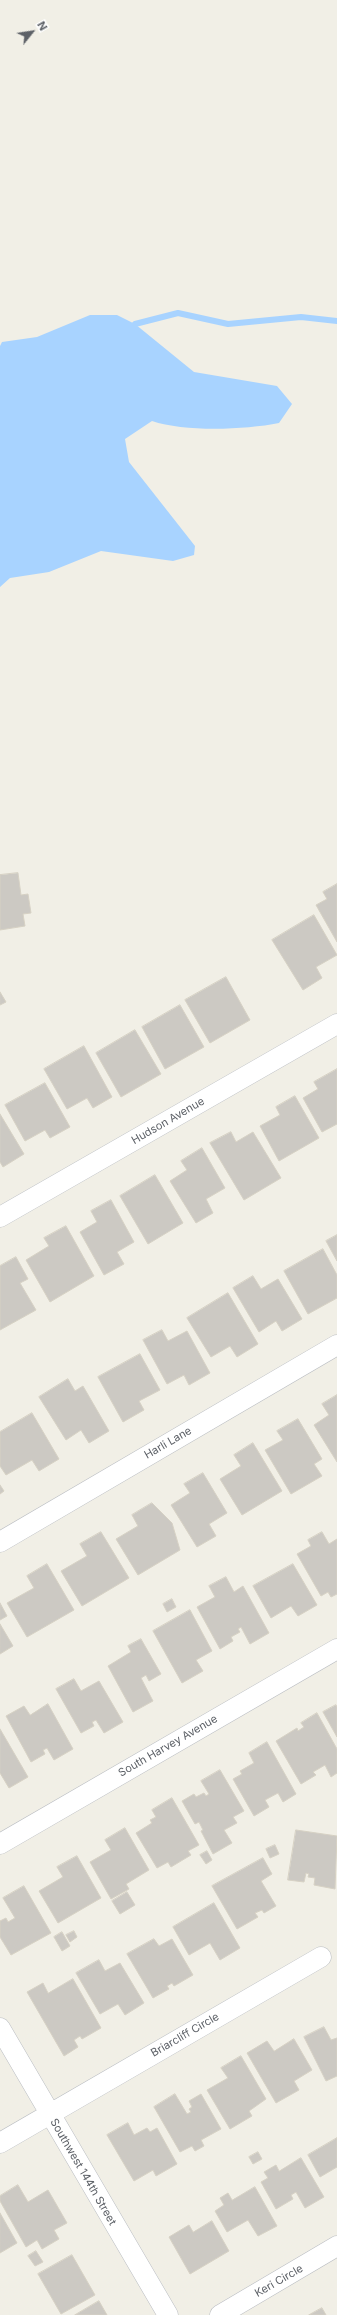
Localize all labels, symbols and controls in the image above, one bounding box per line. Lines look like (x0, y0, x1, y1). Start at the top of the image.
north arrow (12, 12, 52, 52)
text: N (34, 19, 51, 33)
street label: Hudson Avenue (129, 1095, 207, 1147)
street label: Harli Lane (142, 1424, 194, 1462)
street label: South Harvey Avenue (116, 1712, 220, 1780)
street label: Briarcliff Circle (148, 2010, 222, 2060)
street label: Southwest 144th Street (47, 2116, 119, 2228)
street label: Keri Circle (253, 2262, 305, 2300)

